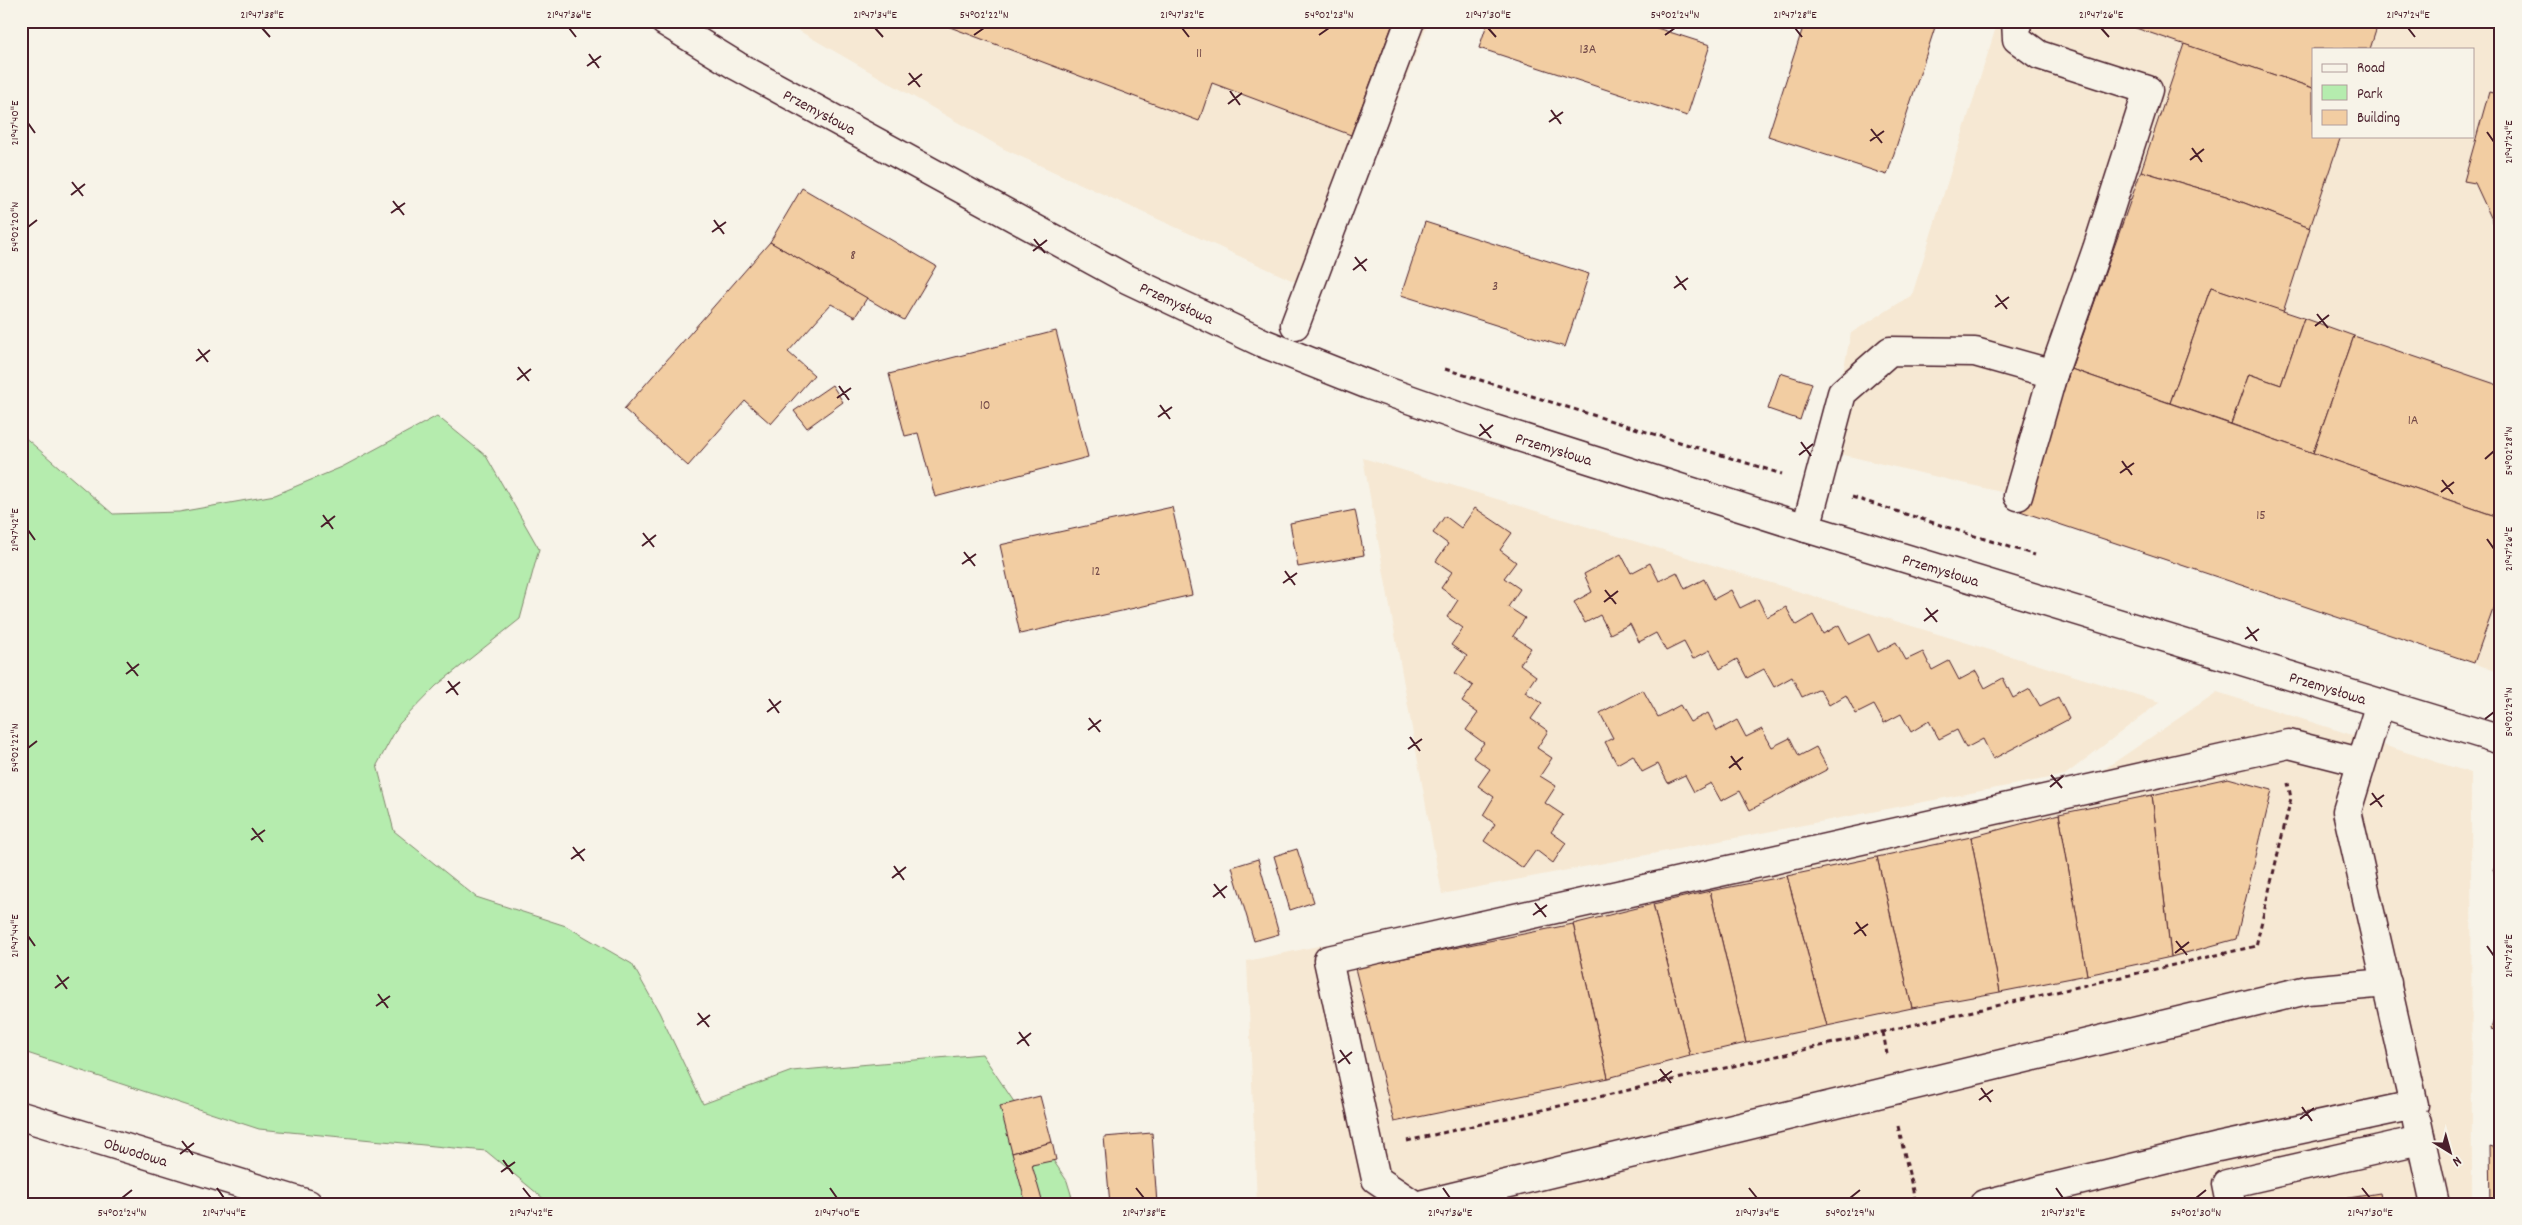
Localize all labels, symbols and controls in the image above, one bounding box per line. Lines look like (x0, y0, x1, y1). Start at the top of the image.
text: 21°47'38"E (240, 7, 284, 24)
text: 21°47'36"E (547, 7, 592, 24)
text: 21°47'34"E (853, 7, 897, 24)
text: 54°02'22"N (959, 7, 1009, 24)
text: 21°47'32"E (1160, 7, 1205, 24)
text: 54°02'23"N (1304, 7, 1354, 24)
text: 21°47'30"E (1465, 7, 1511, 24)
text: 54°02'24"N (1651, 7, 1700, 24)
text: 21°47'28"E (1773, 7, 1817, 24)
text: 21°47'26"E (2079, 7, 2124, 24)
text: 21°47'24"E (2386, 7, 2430, 24)
house number: 13A (1580, 40, 1597, 60)
house number: 11 (1196, 44, 1202, 64)
legend (2312, 48, 2474, 138)
text: Road (2357, 58, 2385, 80)
street label: Przemysłowa (778, 84, 860, 142)
text: Park (2357, 84, 2383, 106)
text: 21°47'40"E (7, 100, 24, 145)
text: Building (2357, 108, 2400, 130)
text: 21°47'24"E (2501, 120, 2518, 164)
text: 54°02'20"N (7, 202, 24, 252)
house number: 8 (850, 246, 856, 266)
street label: Przemysłowa (1135, 277, 1217, 332)
house number: 3 (1492, 277, 1498, 297)
house number: 10 (980, 396, 990, 416)
house number: 1A (2408, 411, 2419, 431)
text: 54°02'28"N (2501, 427, 2518, 475)
street label: Przemysłowa (1512, 428, 1595, 473)
house number: 15 (2256, 506, 2266, 526)
text: 21°47'42"E (7, 508, 24, 552)
text: 21°47'26"E (2501, 526, 2518, 571)
street label: Przemysłowa (1899, 549, 1982, 594)
house number: 12 (1091, 562, 1101, 582)
street label: Przemysłowa (2286, 667, 2369, 712)
text: 54°02'29"N (2501, 687, 2518, 737)
text: 54°02'22"N (7, 723, 24, 773)
text: 21°47'44"E (7, 914, 24, 958)
text: 21°47'28"E (2501, 934, 2518, 978)
north arrow (2424, 1128, 2474, 1178)
street label: Obwodowa (100, 1133, 171, 1174)
text: N (2448, 1151, 2465, 1171)
text: 54°02'24"N (98, 1205, 147, 1222)
text: 21°47'44"E (202, 1205, 246, 1222)
text: 21°47'42"E (509, 1205, 553, 1222)
text: 21°47'40"E (815, 1205, 860, 1222)
text: 21°47'38"E (1122, 1205, 1166, 1222)
text: 21°47'36"E (1428, 1205, 1473, 1222)
text: 21°47'34"E (1735, 1205, 1779, 1222)
text: 54°02'29"N (1825, 1205, 1875, 1222)
text: 21°47'32"E (2041, 1205, 2086, 1222)
text: 54°02'30"N (2171, 1205, 2221, 1222)
text: 21°47'30"E (2347, 1205, 2393, 1222)

